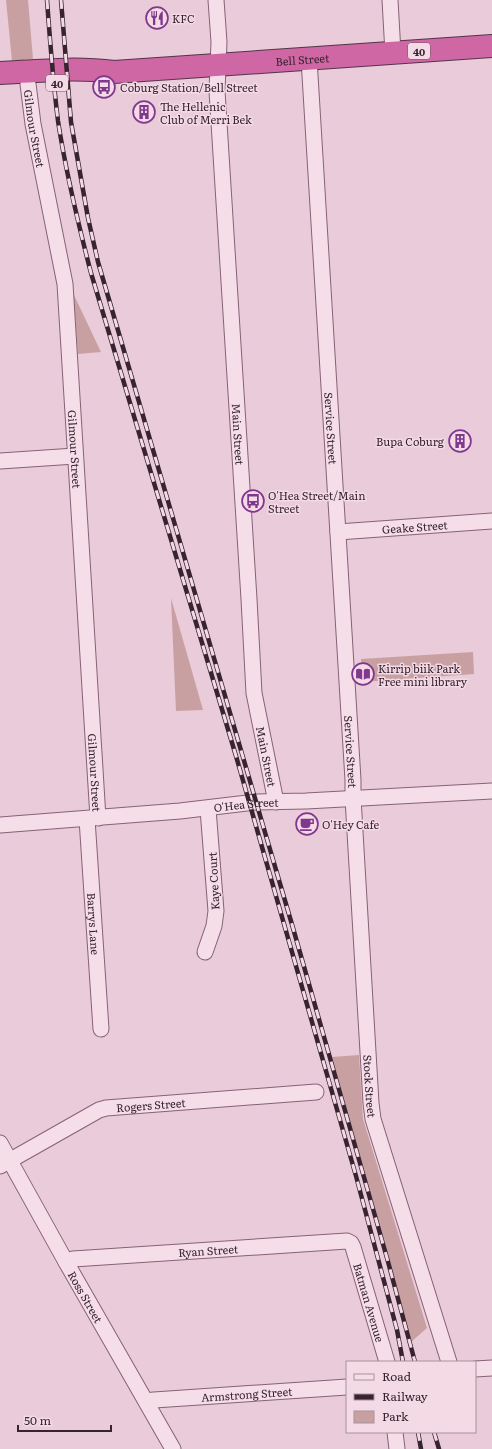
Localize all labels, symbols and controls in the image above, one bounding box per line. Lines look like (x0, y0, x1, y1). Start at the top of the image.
restaurant icon: KFC (144, 5, 170, 31)
place label: KFC (172, 10, 195, 26)
road number: 40 (408, 43, 430, 59)
street label: Bell Street (275, 49, 330, 69)
bus stop icon: Coburg Station/Bell Street (91, 74, 117, 100)
road number: 40 (46, 75, 68, 91)
place label: Coburg Station/Bell Street (120, 79, 258, 95)
street label: Gilmour Street (21, 89, 50, 169)
place label: The Hellenic Club of Merri Bek (160, 98, 252, 127)
building icon: The Hellenic Club of Merri Bek (131, 99, 157, 125)
street label: Service Street (321, 392, 342, 465)
street label: Main Street (229, 403, 249, 466)
street label: Gilmour Street (65, 410, 86, 489)
building icon: Bupa Coburg (447, 428, 473, 454)
place label: Bupa Coburg (376, 433, 445, 449)
place label: O'Hea Street/Main Street (268, 487, 366, 516)
bus stop icon: O'Hea Street/Main Street (240, 488, 266, 514)
street label: Geake Street (381, 516, 449, 537)
place label: Kirrip biik Park Free mini library (378, 660, 468, 689)
library icon: Kirrip biik Park Free mini library (350, 661, 376, 687)
street label: Service Street (341, 715, 361, 788)
street label: Main Street (253, 725, 281, 789)
street label: Gilmour Street (85, 733, 106, 813)
street label: O'Hea Street (213, 794, 279, 815)
cafe icon: O'Hey Cafe (294, 811, 320, 837)
place label: O'Hey Cafe (322, 816, 380, 832)
street label: Kaye Court (203, 851, 223, 910)
street label: Barrys Lane (84, 892, 104, 956)
street label: Stock Street (360, 1054, 381, 1119)
street label: Rogers Street (116, 1094, 187, 1115)
street label: Ryan Street (178, 1240, 239, 1260)
street label: Batman Avenue (350, 1261, 389, 1344)
street label: Ross Street (65, 1268, 107, 1326)
legend (346, 1361, 476, 1433)
text: Road (382, 1367, 412, 1385)
street label: Armstrong Street (201, 1383, 293, 1405)
text: Railway (382, 1387, 428, 1405)
scale bar (18, 1407, 111, 1433)
text: Park (382, 1407, 409, 1425)
text: 50 m (24, 1411, 51, 1429)

